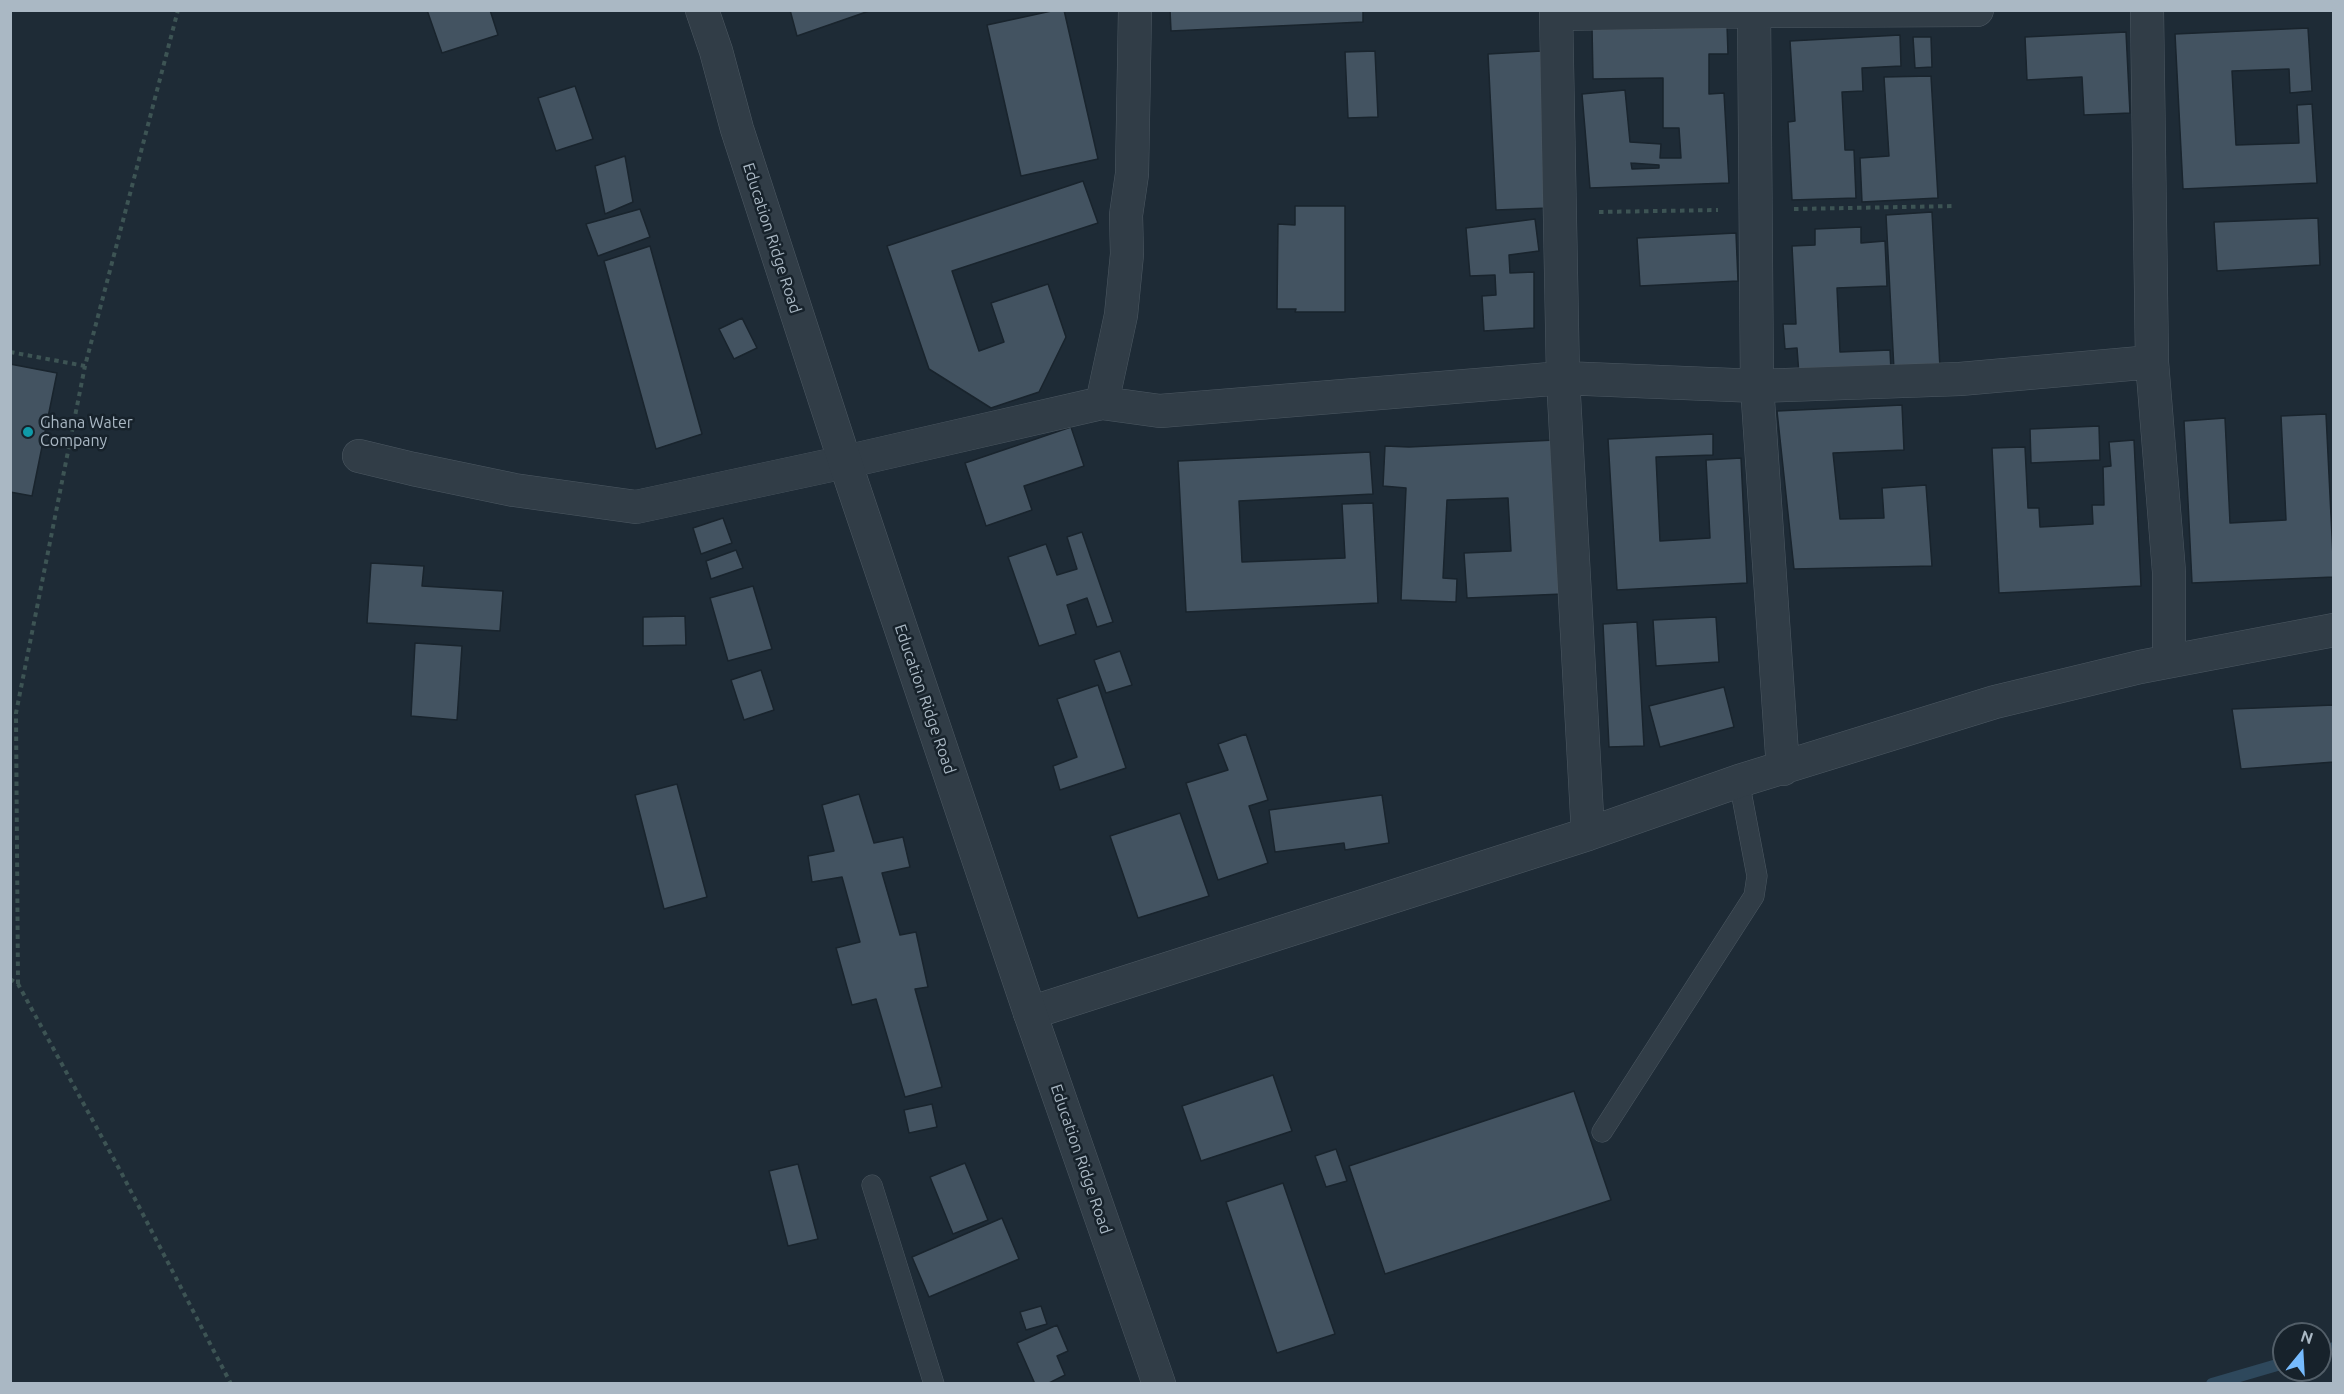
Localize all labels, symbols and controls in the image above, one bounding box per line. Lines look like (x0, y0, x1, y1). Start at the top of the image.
street label: Education Ridge Road (739, 160, 805, 316)
place label: Ghana Water Company (40, 413, 133, 451)
marker: Ghana Water Company (21, 425, 35, 439)
street label: Education Ridge Road (890, 622, 960, 776)
street label: Education Ridge Road (1046, 1082, 1116, 1236)
north arrow (2272, 1322, 2332, 1382)
text: N (2298, 1326, 2315, 1347)

